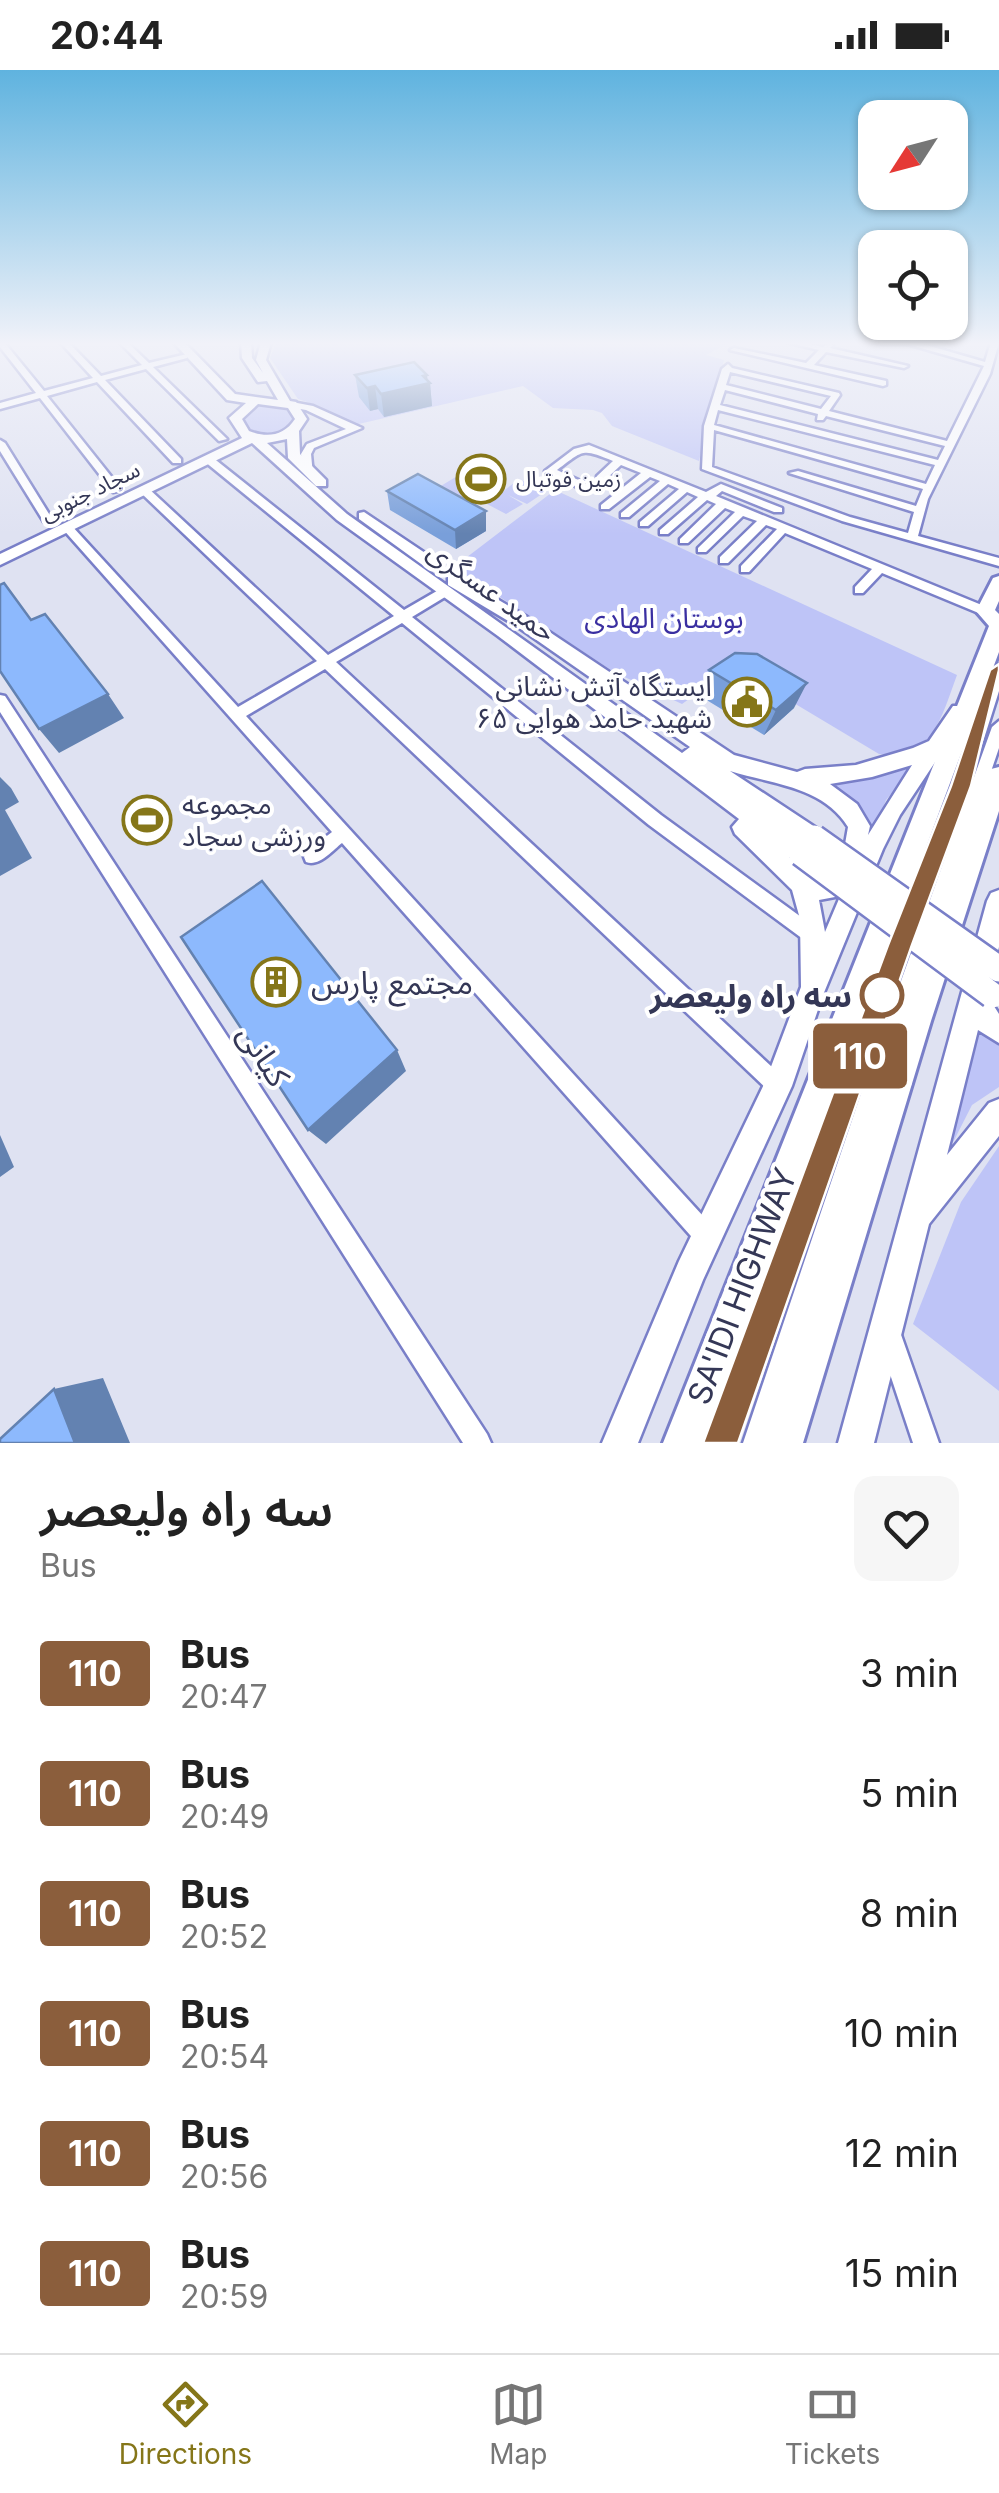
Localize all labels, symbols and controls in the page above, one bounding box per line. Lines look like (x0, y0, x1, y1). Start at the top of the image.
text: 20:44 (50, 12, 164, 58)
north arrow (858, 100, 968, 210)
map controls (858, 100, 968, 340)
button: locate (858, 230, 968, 340)
sports icon: زمین فوتبال (455, 453, 507, 505)
street label: سجاد جنوبی (36, 456, 144, 526)
place label: زمین فوتبال (516, 466, 621, 493)
street label: حمید عسگری (421, 533, 563, 649)
park label: بوستان الهادی (584, 601, 744, 635)
place label: ایستگاه آتش نشانی ۶۵ شهید حامد هوایی (476, 669, 712, 735)
public building icon: ایستگاه آتش نشانی ۶۵ شهید حامد هوایی (721, 676, 773, 728)
place label: مجموعه ورزشی سجاد (182, 787, 326, 853)
sports icon: مجموعه ورزشی سجاد (121, 794, 173, 846)
building icon: مجتمع پارس (250, 956, 302, 1008)
place label: مجتمع پارس (311, 963, 473, 1007)
marker: سه راه ولیعصر (861, 974, 903, 1016)
place label: سه راه ولیعصر (648, 976, 852, 1015)
street label: کیانی (230, 1016, 299, 1094)
line badge: 110 (802, 1024, 918, 1088)
text: 110 (833, 1035, 887, 1077)
street label: SA'IDI HIGHWAY (679, 1162, 805, 1410)
button: heart (854, 1476, 959, 1581)
text: سه راه ولیعصر (40, 1479, 333, 1538)
text: Bus (40, 1546, 97, 1585)
text: Bus (180, 1631, 250, 1677)
text: 3 min (860, 1650, 959, 1696)
text: 110 (68, 1652, 122, 1694)
text: 20:47 (180, 1677, 268, 1716)
text: Bus (180, 1751, 250, 1797)
text: 5 min (860, 1770, 959, 1816)
text: 110 (68, 1772, 122, 1814)
text: 20:49 (180, 1797, 269, 1836)
text: Bus (180, 1871, 250, 1917)
text: 8 min (860, 1890, 959, 1936)
text: 110 (68, 1892, 122, 1934)
text: 20:52 (180, 1917, 268, 1956)
text: Bus (180, 1991, 250, 2037)
text: 10 min (844, 2010, 959, 2056)
text: 110 (68, 2012, 122, 2054)
text: 20:54 (180, 2037, 269, 2076)
text: Bus (180, 2111, 250, 2157)
text: 12 min (845, 2130, 959, 2176)
text: 110 (68, 2132, 122, 2174)
text: 20:56 (180, 2157, 268, 2196)
text: Bus (180, 2231, 250, 2277)
text: 15 min (845, 2250, 959, 2296)
text: 110 (68, 2252, 122, 2294)
text: 20:59 (180, 2277, 268, 2316)
tab: Directions (119, 2377, 252, 2471)
tab: Map (489, 2377, 548, 2471)
tab: Tickets (785, 2377, 880, 2471)

